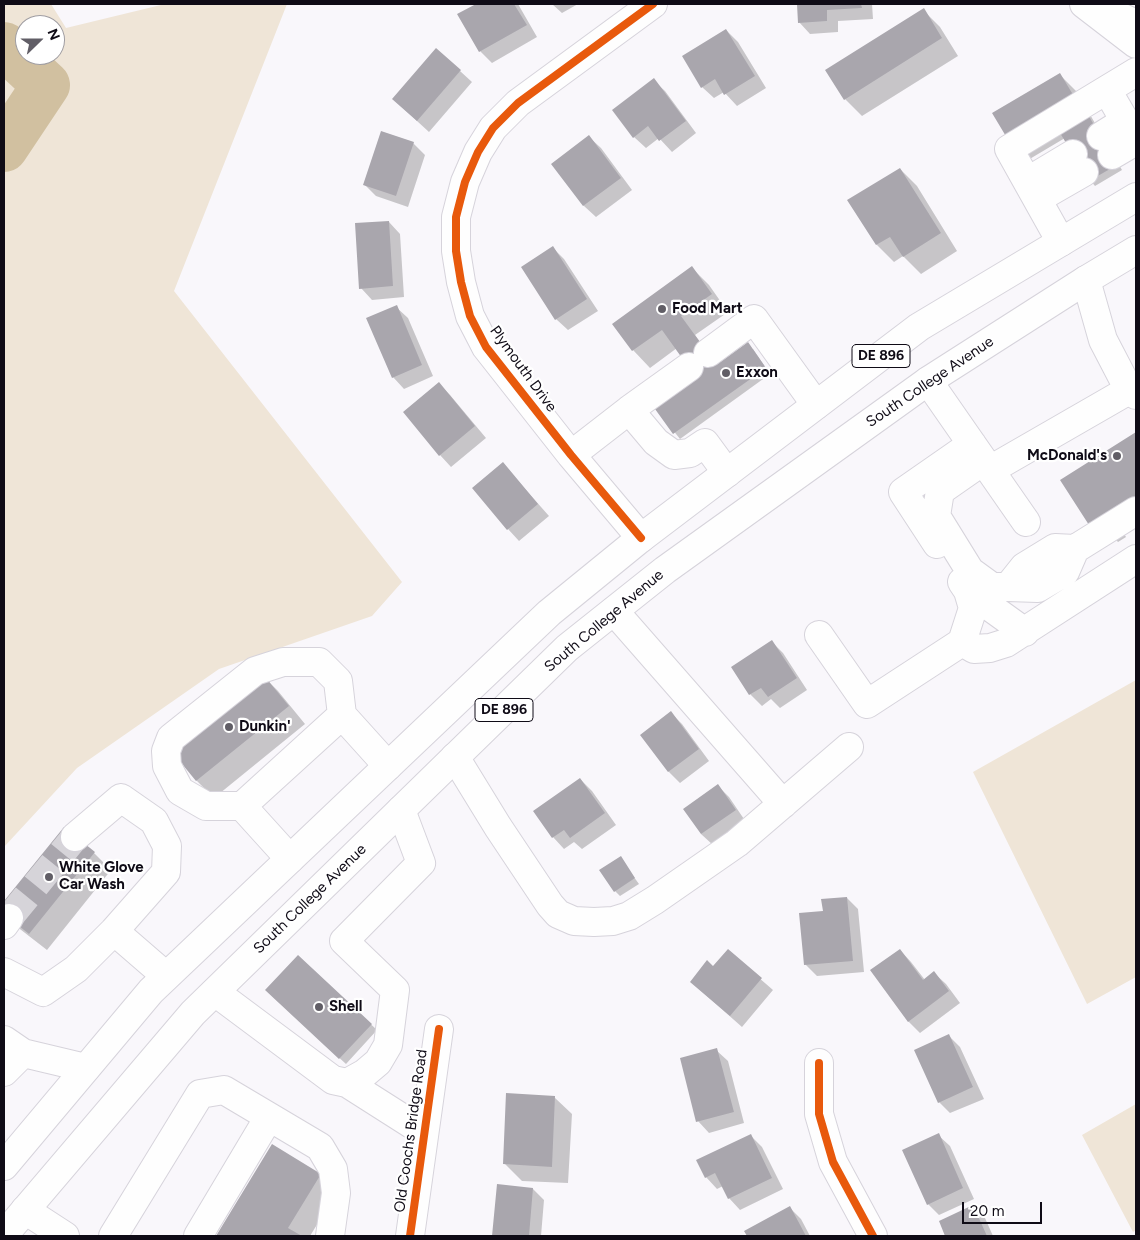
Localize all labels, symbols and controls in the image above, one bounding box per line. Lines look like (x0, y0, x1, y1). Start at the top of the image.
north arrow (15, 15, 65, 65)
text: N (44, 26, 63, 43)
place label: Food Mart (672, 300, 743, 318)
marker: Food Mart (656, 303, 668, 315)
street label: Plymouth Drive (486, 322, 560, 416)
street label: South College Avenue (863, 333, 997, 431)
road number: DE 896 (852, 344, 910, 368)
place label: Exxon (736, 364, 778, 382)
marker: Exxon (720, 367, 732, 379)
place label: McDonald's (1027, 447, 1107, 465)
marker: McDonald's (1111, 450, 1123, 462)
street label: South College Avenue (541, 566, 667, 676)
road number: DE 896 (475, 698, 533, 722)
place label: Dunkin' (239, 718, 291, 736)
marker: Dunkin' (223, 721, 235, 733)
street label: South College Avenue (250, 841, 370, 957)
place label: White Glove Car Wash (59, 859, 144, 894)
marker: White Glove Car Wash (43, 871, 55, 883)
place label: Shell (329, 998, 362, 1016)
marker: Shell (313, 1001, 325, 1013)
street label: Old Coochs Bridge Road (391, 1048, 431, 1214)
scale bar (965, 1192, 1045, 1224)
text: 20 m (970, 1202, 1004, 1220)

